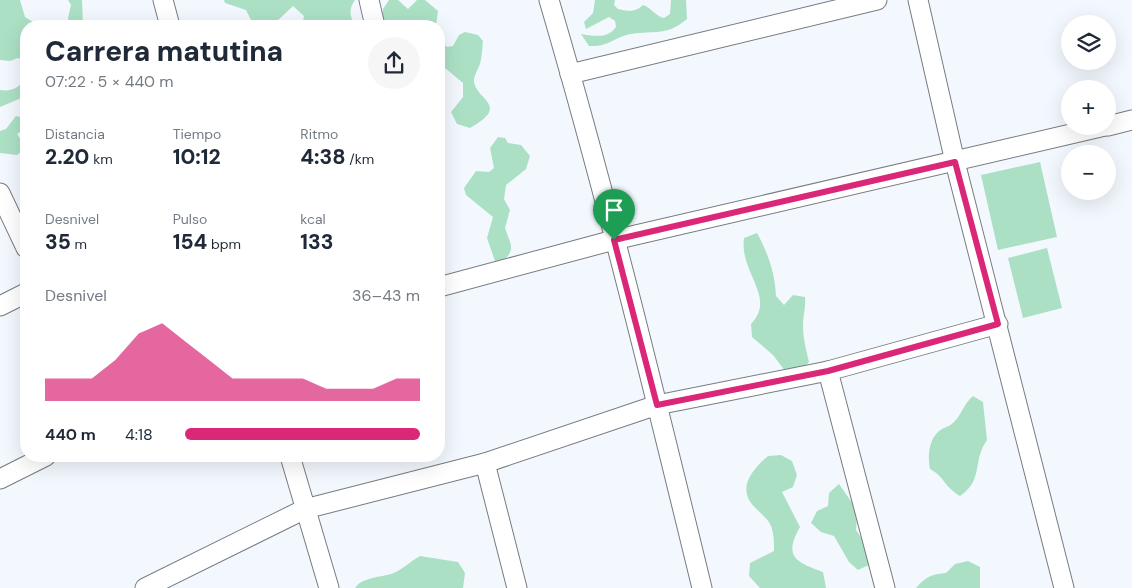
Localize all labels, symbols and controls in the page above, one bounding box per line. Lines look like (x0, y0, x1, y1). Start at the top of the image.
map controls (1061, 15, 1116, 200)
button: layers (1061, 15, 1116, 70)
text: Carrera matutina (45, 33, 283, 70)
button: share (368, 37, 420, 89)
text: 07:22 · 5 × 440 m (45, 71, 174, 92)
button: + (1061, 80, 1116, 135)
text: Distancia (45, 125, 105, 143)
text: Tiempo (173, 125, 221, 143)
text: Ritmo (300, 125, 338, 143)
text: 2.20 (45, 143, 89, 171)
text: 10:12 (173, 143, 221, 171)
text: 4:38 (300, 143, 346, 171)
button: − (1061, 145, 1116, 200)
text: km (89, 150, 113, 168)
text: /km (346, 150, 374, 168)
pin (593, 189, 635, 240)
icon: arrive (600, 196, 628, 224)
text: Desnivel (45, 210, 99, 228)
text: Pulso (173, 210, 207, 228)
text: kcal (300, 210, 326, 228)
text: 35 (45, 228, 71, 256)
text: 154 (173, 228, 207, 256)
text: 133 (300, 228, 333, 256)
text: m (71, 235, 87, 253)
text: bpm (207, 235, 241, 253)
text: Desnivel (45, 285, 107, 306)
text: 36–43 m (352, 285, 420, 306)
text: 440 m (45, 424, 96, 445)
text: 4:18 (125, 424, 153, 445)

